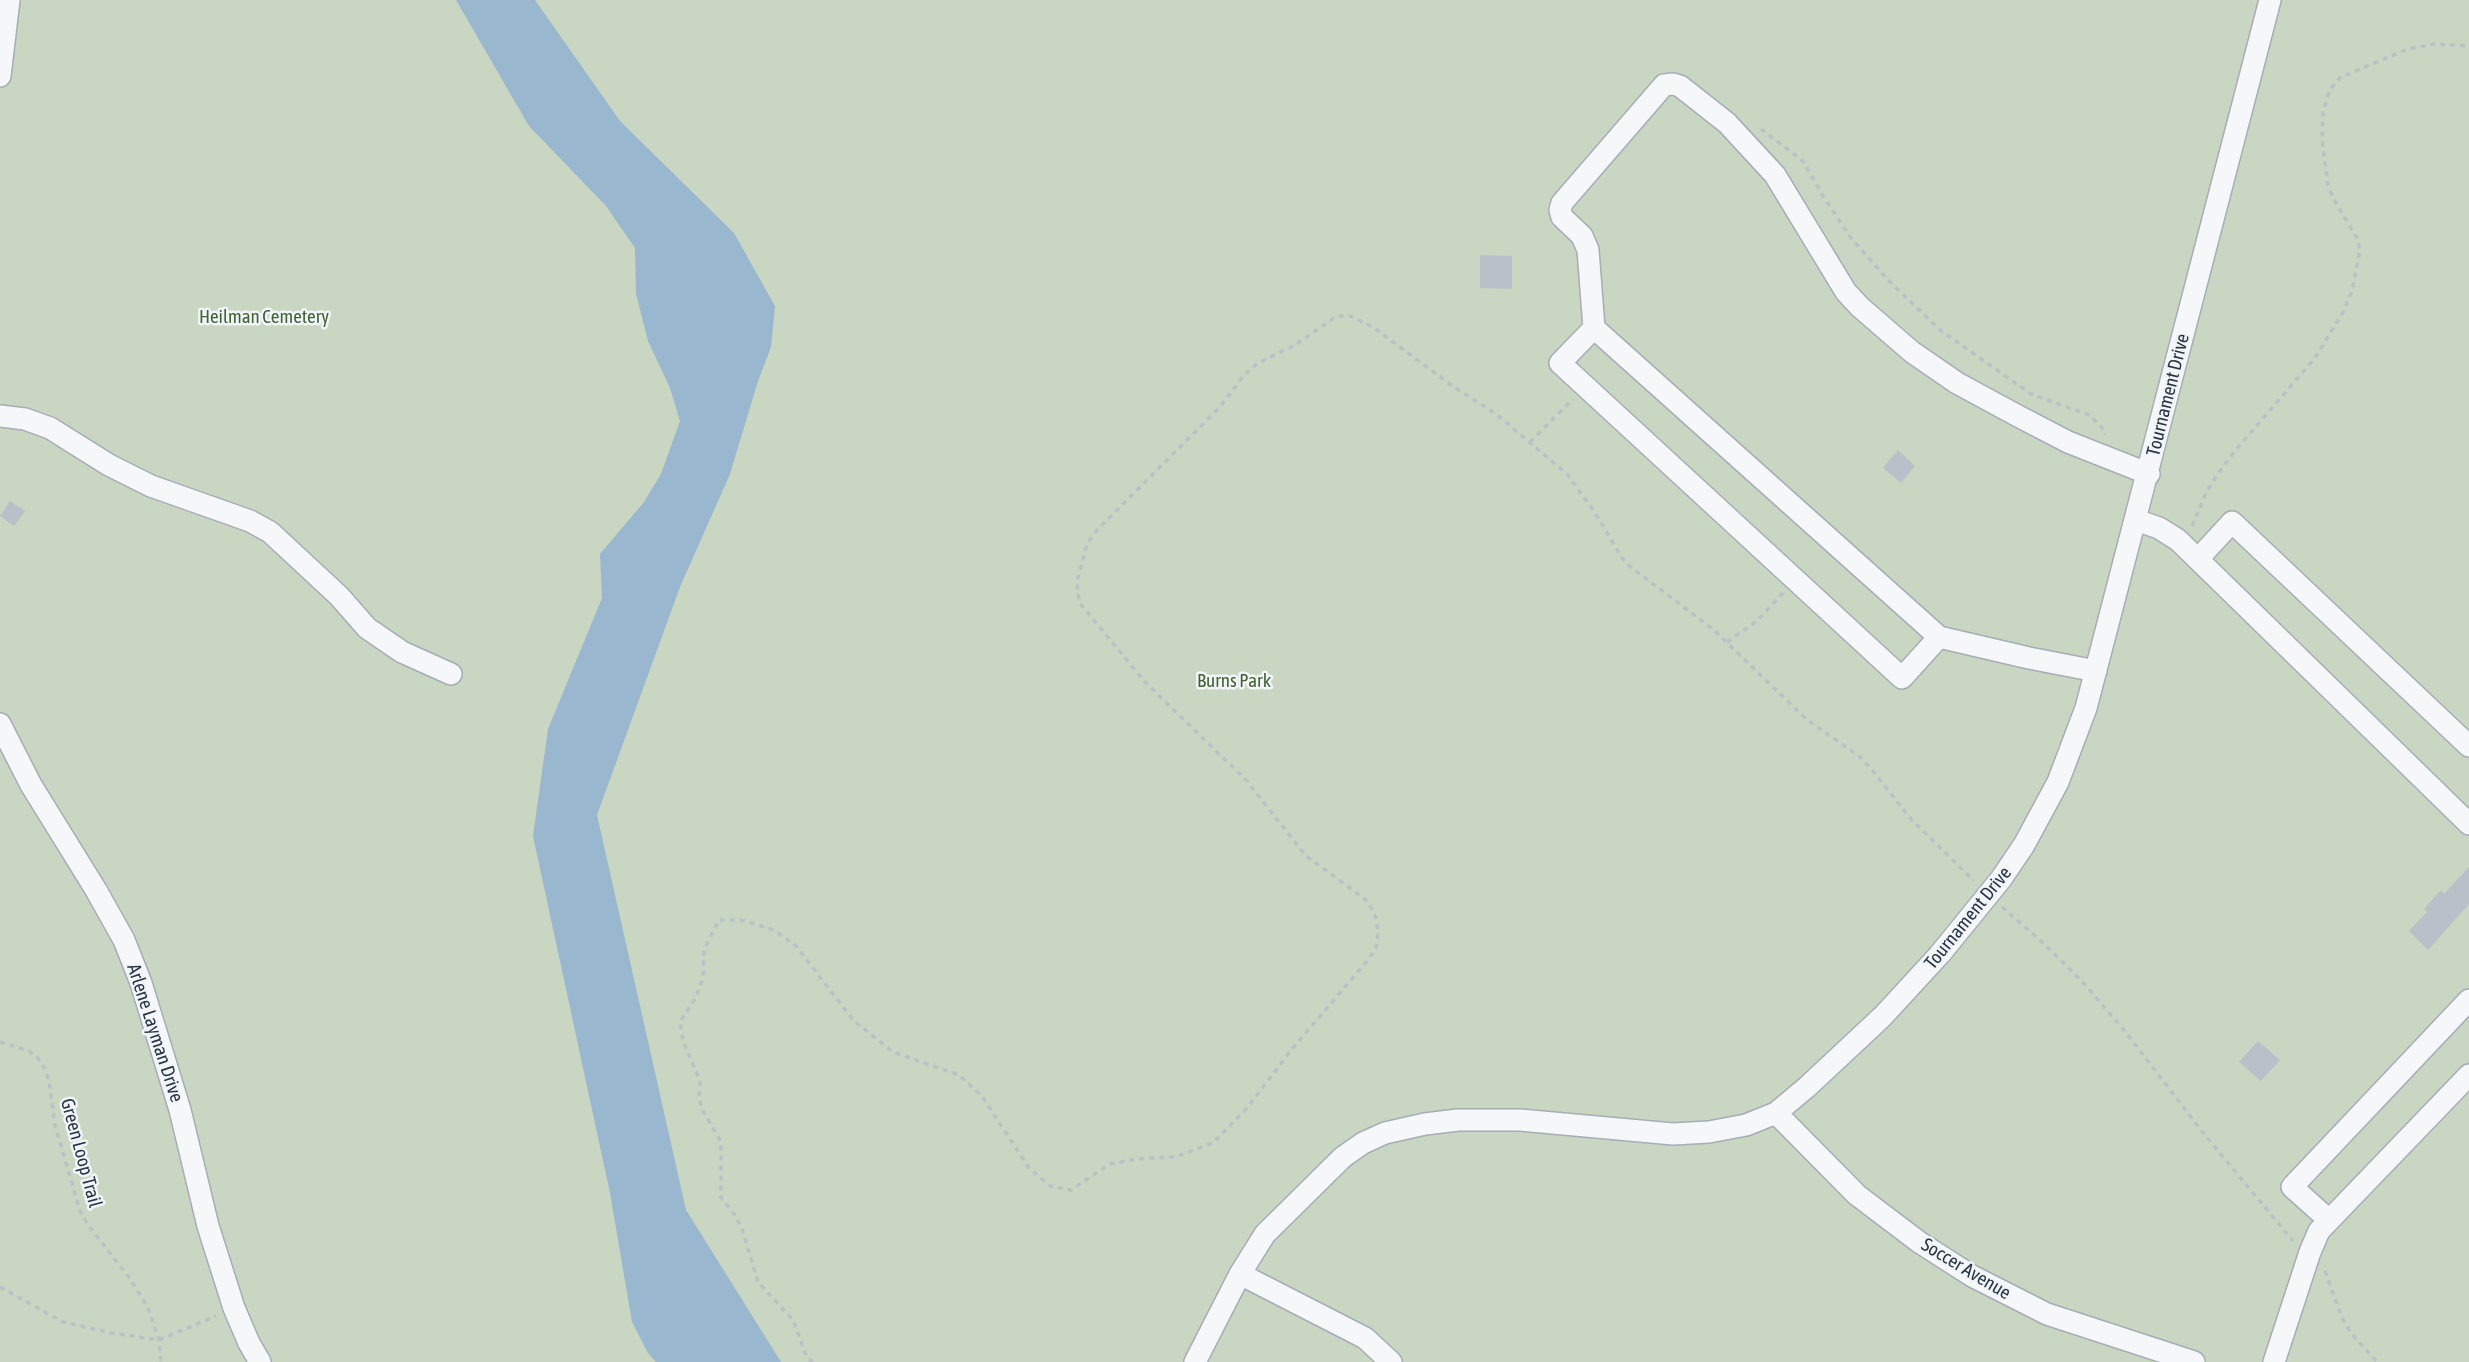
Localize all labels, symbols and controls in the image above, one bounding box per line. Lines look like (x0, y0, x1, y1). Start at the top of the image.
park label: Heilman Cemetery (199, 306, 329, 328)
street label: Tournament Drive (2142, 331, 2194, 459)
park label: Burns Park (1197, 670, 1271, 692)
street label: Tournament Drive (1920, 862, 2016, 974)
street label: Arlene Layman Drive (122, 961, 188, 1105)
street label: Green Loop Trail (55, 1096, 107, 1210)
street label: Soccer Avenue (1917, 1233, 2015, 1305)

